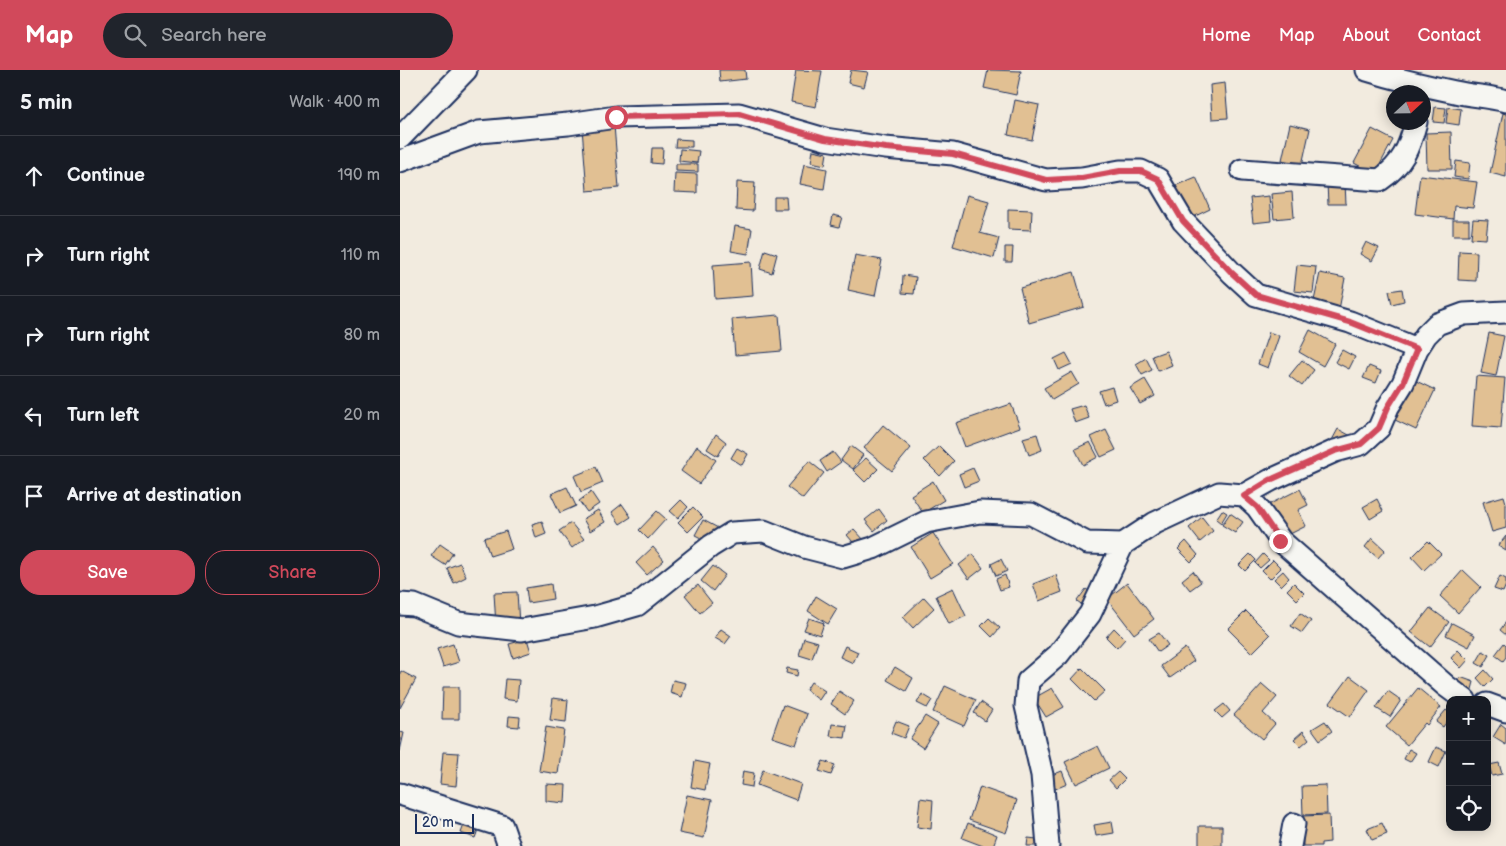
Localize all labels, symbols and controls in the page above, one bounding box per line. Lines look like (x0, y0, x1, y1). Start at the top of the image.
search box (103, 13, 453, 58)
text: Map (25, 21, 73, 50)
icon: search (121, 21, 149, 49)
text: Search here (161, 24, 267, 47)
text: Home (1202, 25, 1251, 46)
text: Map (1279, 25, 1315, 46)
text: About (1343, 25, 1390, 46)
text: Contact (1418, 25, 1481, 46)
north arrow (1386, 85, 1431, 130)
text: 5 min (20, 90, 73, 115)
text: Walk · 400 m (289, 93, 380, 112)
route start (605, 106, 628, 129)
icon: ahead (20, 162, 48, 190)
text: Continue (67, 164, 145, 187)
text: 190 m (338, 166, 380, 185)
icon: right (20, 242, 48, 270)
text: Turn right (67, 244, 150, 267)
text: 110 m (341, 246, 380, 265)
icon: right (20, 322, 48, 350)
text: Turn right (67, 324, 150, 347)
text: 80 m (344, 326, 380, 345)
icon: left (20, 402, 48, 430)
text: Turn left (67, 404, 139, 427)
text: 20 m (344, 406, 380, 425)
icon: arrive (20, 482, 48, 510)
text: Arrive at destination (67, 484, 242, 507)
route end (1269, 530, 1292, 553)
button: Save (20, 550, 195, 595)
button: Share (205, 550, 380, 595)
map controls (1446, 696, 1491, 831)
button: + (1446, 696, 1491, 741)
button: − (1446, 741, 1491, 786)
button: locate (1446, 786, 1491, 831)
scale bar (415, 811, 474, 834)
text: 20 m (422, 814, 454, 831)

